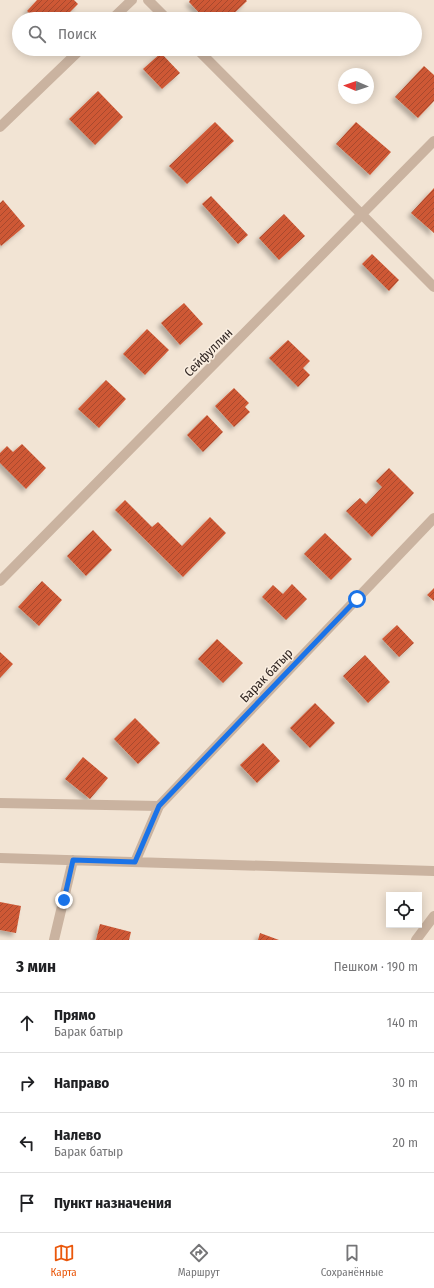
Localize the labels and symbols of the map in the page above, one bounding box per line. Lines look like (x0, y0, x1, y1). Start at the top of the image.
north arrow (338, 68, 374, 104)
street label: Сейфуллин (181, 325, 236, 380)
route start (348, 590, 366, 608)
street label: Барак батыр (237, 645, 296, 705)
route end (55, 891, 73, 909)

